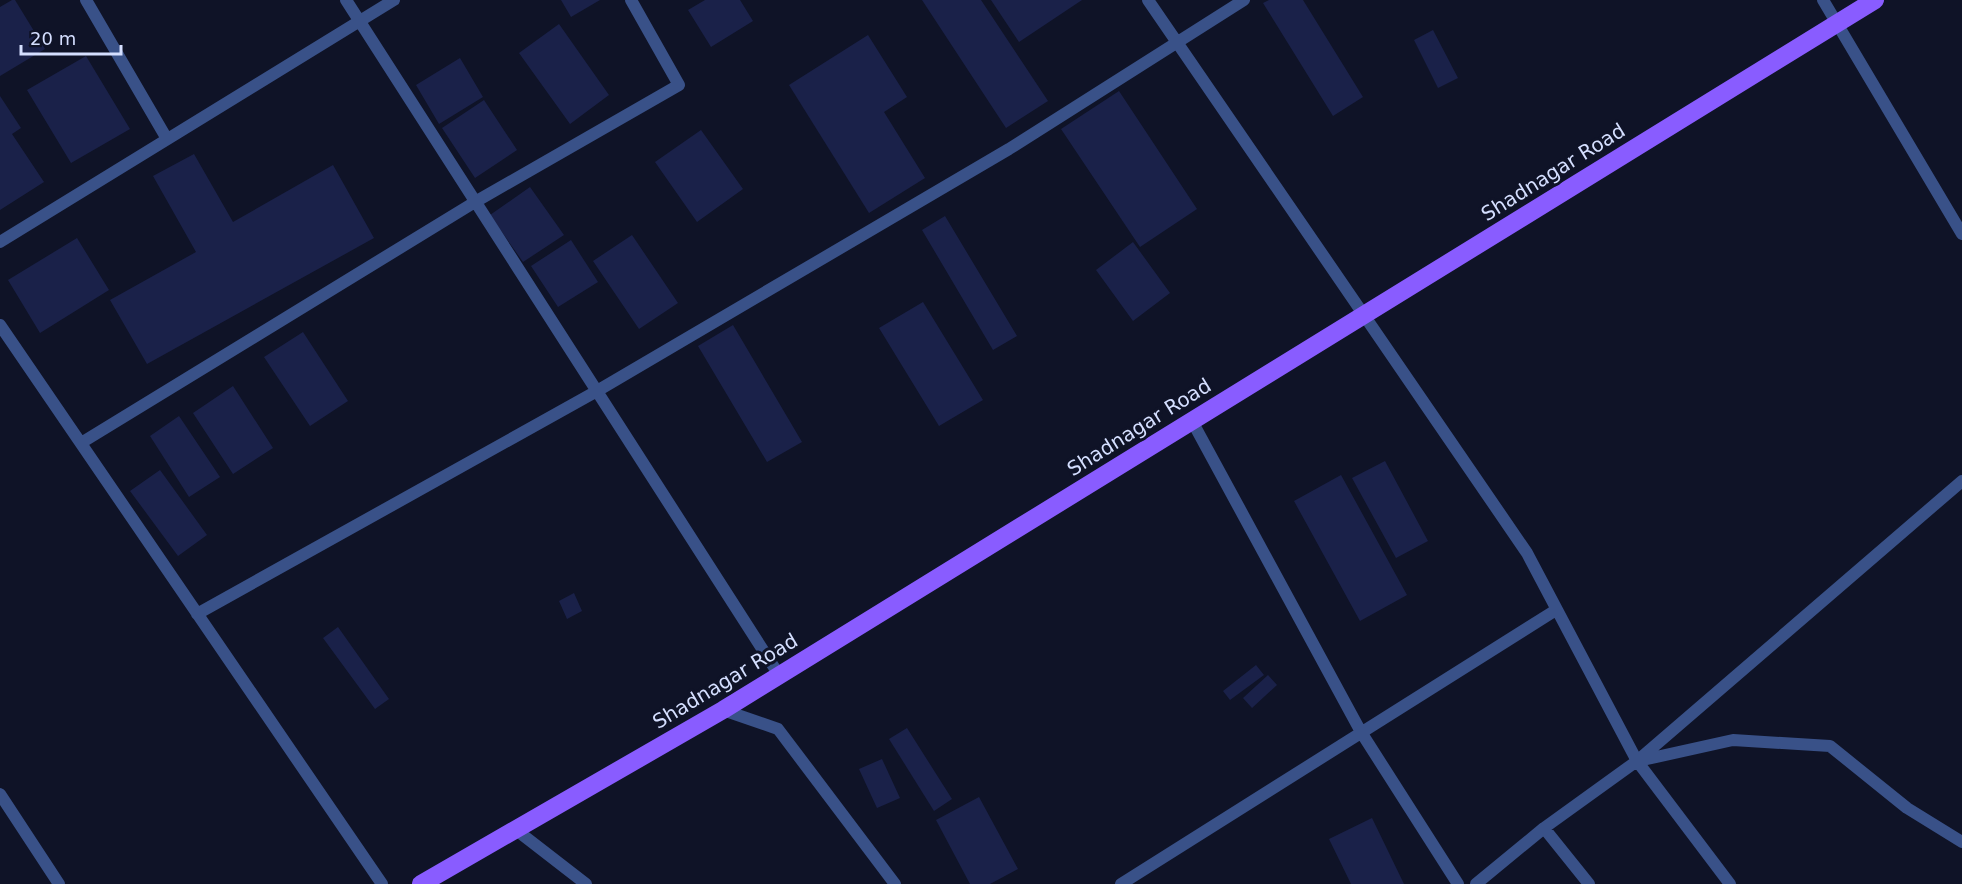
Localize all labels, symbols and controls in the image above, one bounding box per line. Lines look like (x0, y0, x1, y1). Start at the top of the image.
scale bar (21, 18, 122, 56)
text: 20 m (30, 28, 76, 49)
street label: Shadnagar Road (1477, 118, 1629, 226)
street label: Shadnagar Road (1063, 373, 1215, 481)
street label: Shadnagar Road (648, 628, 802, 734)

